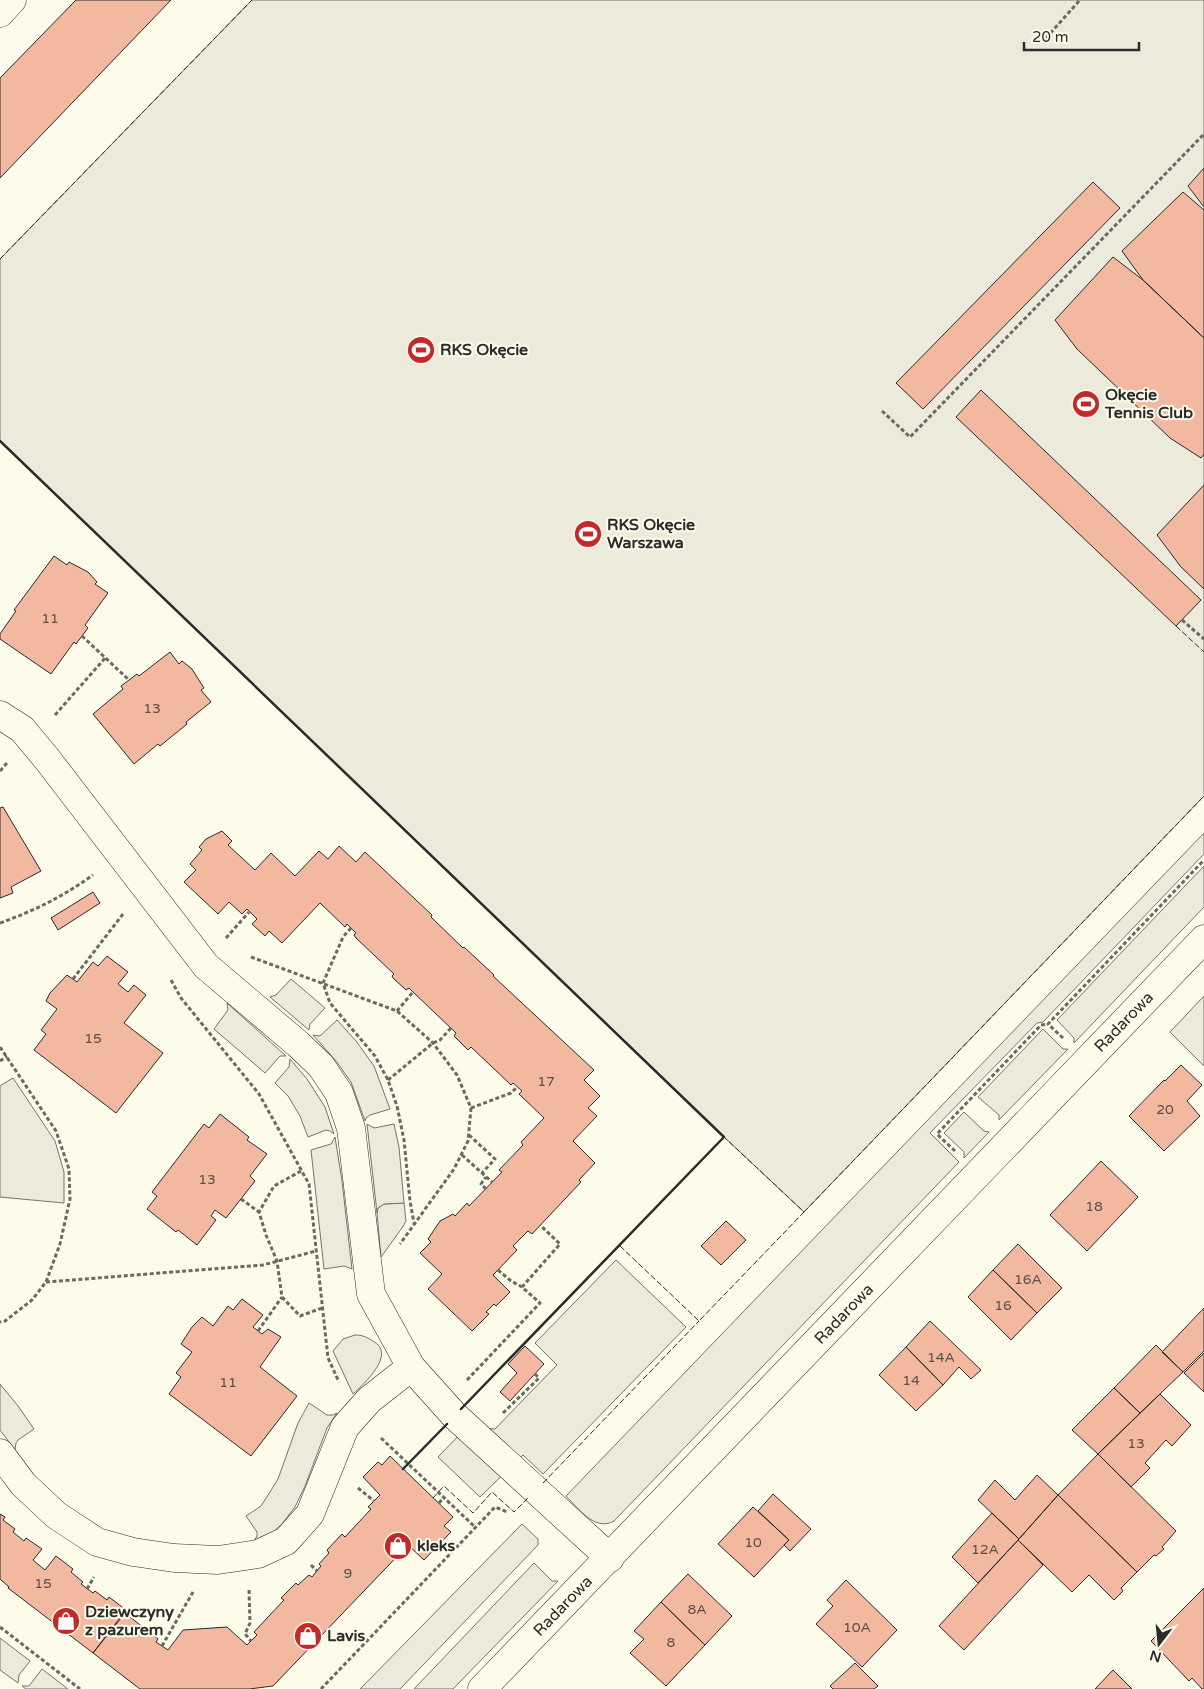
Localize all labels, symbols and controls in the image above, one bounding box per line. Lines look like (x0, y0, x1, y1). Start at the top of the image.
scale bar (1024, 20, 1139, 52)
text: 20 m (1032, 28, 1069, 46)
sports icon: RKS Okęcie (406, 335, 436, 365)
place label: RKS Okęcie (440, 340, 528, 360)
place label: Okęcie Tennis Club (1104, 385, 1193, 423)
sports icon: Okęcie Tennis Club (1071, 389, 1101, 419)
place label: RKS Okęcie Warszawa (607, 515, 695, 553)
sports icon: RKS Okęcie Warszawa (573, 519, 603, 549)
house number: 11 (41, 610, 59, 627)
house number: 13 (143, 700, 161, 717)
street label: Radarowa (1090, 988, 1158, 1056)
house number: 15 (84, 1030, 102, 1047)
house number: 17 (537, 1073, 555, 1090)
house number: 20 (1156, 1101, 1174, 1118)
house number: 13 (198, 1171, 216, 1188)
house number: 18 (1085, 1198, 1103, 1215)
house number: 16A (1014, 1271, 1042, 1288)
street label: Radarowa (810, 1280, 878, 1348)
house number: 16 (994, 1297, 1012, 1314)
house number: 14A (927, 1349, 955, 1366)
house number: 14 (902, 1372, 920, 1389)
house number: 11 (219, 1374, 237, 1391)
house number: 13 (1127, 1435, 1145, 1452)
shop icon: kleks (383, 1531, 413, 1561)
house number: 10 (744, 1534, 762, 1551)
place label: kleks (417, 1536, 455, 1556)
house number: 12A (971, 1541, 999, 1558)
house number: 9 (344, 1565, 352, 1582)
street label: Radarowa (529, 1572, 597, 1640)
house number: 15 (34, 1575, 52, 1592)
house number: 8A (687, 1601, 707, 1618)
place label: Dziewczyny z pazurem (85, 1602, 174, 1640)
shop icon: Dziewczyny z pazurem (51, 1606, 81, 1636)
house number: 10A (843, 1619, 871, 1636)
north arrow (1134, 1619, 1184, 1669)
shop icon: Lavis (293, 1621, 323, 1651)
place label: Lavis (327, 1626, 366, 1646)
house number: 8 (667, 1634, 676, 1651)
text: N (1148, 1646, 1163, 1666)

